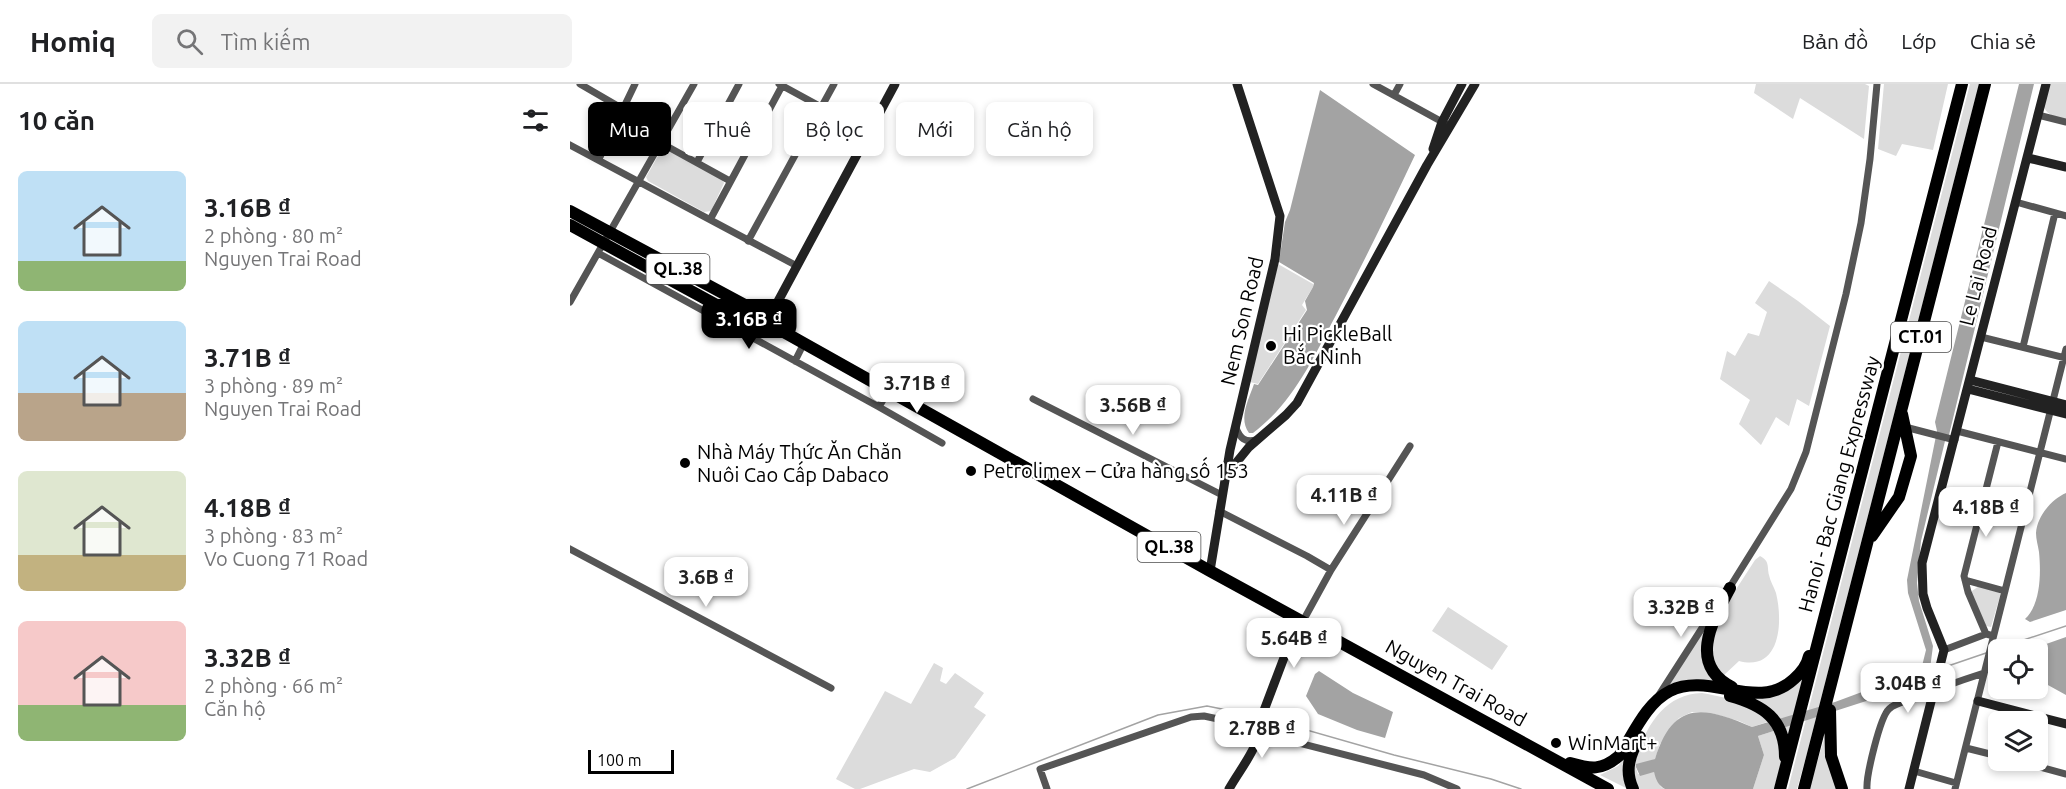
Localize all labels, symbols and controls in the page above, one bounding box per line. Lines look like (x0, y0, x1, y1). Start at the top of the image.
search box (152, 14, 572, 68)
icon: search (173, 25, 206, 58)
text: Homiq (30, 26, 116, 57)
text: Tìm kiếm (221, 29, 310, 54)
text: Bản đồ (1802, 29, 1868, 53)
text: Lớp (1901, 29, 1937, 53)
text: Chia sẻ (1970, 29, 2036, 53)
chip: Mua (588, 102, 671, 156)
chip: Thuê (683, 102, 772, 156)
chip: Bộ lọc (784, 102, 884, 156)
chip: Mới (896, 102, 974, 156)
chip: Căn hộ (986, 102, 1093, 156)
icon: filters (519, 104, 552, 137)
text: 10 căn (18, 106, 95, 135)
text: 3.16B ₫ (204, 193, 291, 222)
icon: home (66, 195, 138, 267)
text: 2 phòng · 80 m² (204, 224, 343, 247)
street label: Le Lai Road (1954, 224, 2001, 328)
text: Nguyen Trai Road (204, 247, 362, 270)
road number: QL.38 (646, 254, 710, 284)
street label: Nem Son Road (1216, 254, 1268, 388)
pin: 3.16B ₫ (694, 299, 804, 350)
text: 3.16B ₫ (715, 307, 783, 330)
place label: Hi PickleBall Bắc Ninh (1283, 322, 1392, 368)
road number: CT.01 (1891, 322, 1951, 352)
marker: Hi PickleBall Bắc Ninh (1264, 339, 1278, 353)
text: 3.71B ₫ (204, 343, 291, 372)
icon: home (66, 345, 138, 417)
street label: Hanoi - Bac Giang Expressway (1793, 353, 1884, 615)
pin: 3.71B ₫ (862, 363, 972, 414)
text: 3.71B ₫ (883, 371, 951, 394)
text: 3 phòng · 89 m² (204, 374, 343, 397)
pin: 3.56B ₫ (1078, 385, 1188, 436)
text: 3.56B ₫ (1099, 393, 1167, 416)
text: Nguyen Trai Road (204, 397, 362, 420)
place label: Nhà Máy Thức Ăn Chăn Nuôi Cao Cấp Dabaco (697, 440, 902, 486)
marker: Nhà Máy Thức Ăn Chăn Nuôi Cao Cấp Dabaco (678, 456, 692, 470)
place label: Petrolimex – Cửa hàng số 153 (983, 456, 1249, 482)
marker: Petrolimex – Cửa hàng số 153 (964, 464, 978, 478)
pin: 4.11B ₫ (1289, 475, 1399, 526)
text: 4.11B ₫ (1310, 483, 1378, 506)
pin: 4.18B ₫ (1931, 487, 2041, 538)
text: 4.18B ₫ (204, 493, 291, 522)
icon: home (66, 495, 138, 567)
text: 4.18B ₫ (1952, 495, 2020, 518)
text: 3 phòng · 83 m² (204, 524, 343, 547)
road number: QL.38 (1138, 532, 1200, 562)
text: Vo Cuong 71 Road (204, 547, 368, 570)
pin: 3.6B ₫ (657, 557, 755, 608)
text: 3.6B ₫ (678, 565, 734, 588)
pin: 3.32B ₫ (1626, 587, 1736, 638)
text: 3.32B ₫ (1647, 595, 1715, 618)
pin: 5.64B ₫ (1239, 618, 1349, 669)
text: 5.64B ₫ (1260, 626, 1328, 649)
street label: Nguyen Trai Road (1382, 634, 1531, 731)
map controls (1988, 639, 2048, 771)
button: locate (1988, 639, 2048, 699)
text: 3.32B ₫ (204, 643, 291, 672)
icon: home (66, 645, 138, 717)
pin: 3.04B ₫ (1853, 663, 1963, 714)
text: 3.04B ₫ (1874, 671, 1942, 694)
text: 2 phòng · 66 m² (204, 674, 343, 697)
text: Căn hộ (204, 697, 266, 720)
pin: 2.78B ₫ (1207, 708, 1317, 759)
button: layers (1988, 711, 2048, 771)
text: 2.78B ₫ (1228, 716, 1296, 739)
place label: WinMart+ (1568, 731, 1658, 754)
marker: WinMart+ (1549, 736, 1563, 750)
scale bar (588, 747, 674, 774)
text: 100 m (597, 751, 642, 769)

